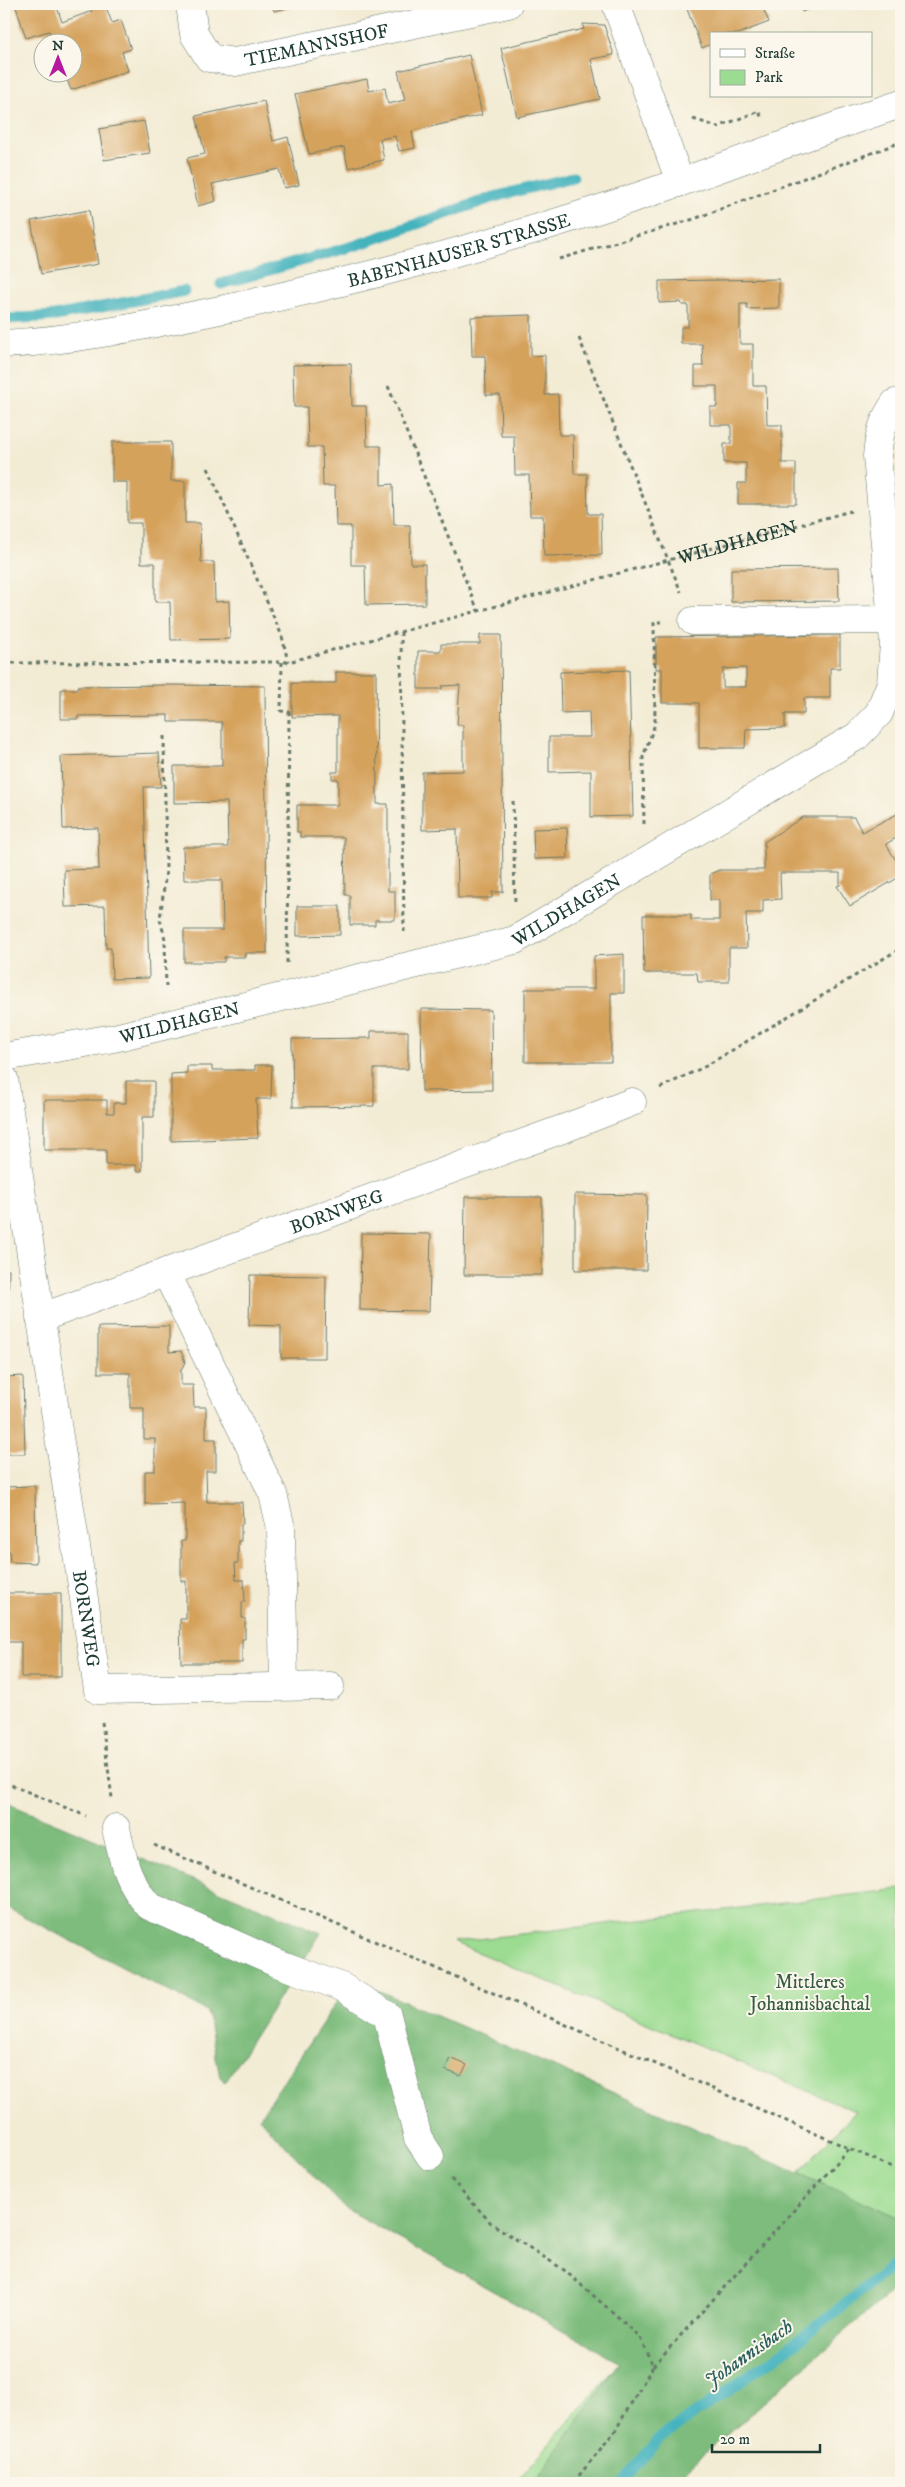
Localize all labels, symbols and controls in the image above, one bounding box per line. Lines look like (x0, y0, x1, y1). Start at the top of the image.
street label: TIEMANNSHOF (242, 20, 391, 73)
north arrow (32, 32, 82, 82)
legend (710, 32, 872, 98)
text: N (52, 37, 64, 55)
text: Straße (755, 44, 795, 63)
text: Park (755, 68, 784, 87)
street label: BABENHAUSER STRASSE (345, 209, 573, 293)
street label: WILDHAGEN (674, 516, 800, 570)
street label: WILDHAGEN (507, 869, 626, 953)
street label: WILDHAGEN (116, 998, 242, 1049)
street label: BORNWEG (287, 1185, 387, 1240)
street label: BORNWEG (67, 1569, 104, 1669)
park label: Mittleres Johannisbachtal (748, 1971, 870, 2016)
water label: Johannisbach (700, 2315, 798, 2394)
scale bar (712, 2422, 820, 2454)
text: 20 m (720, 2430, 750, 2449)

